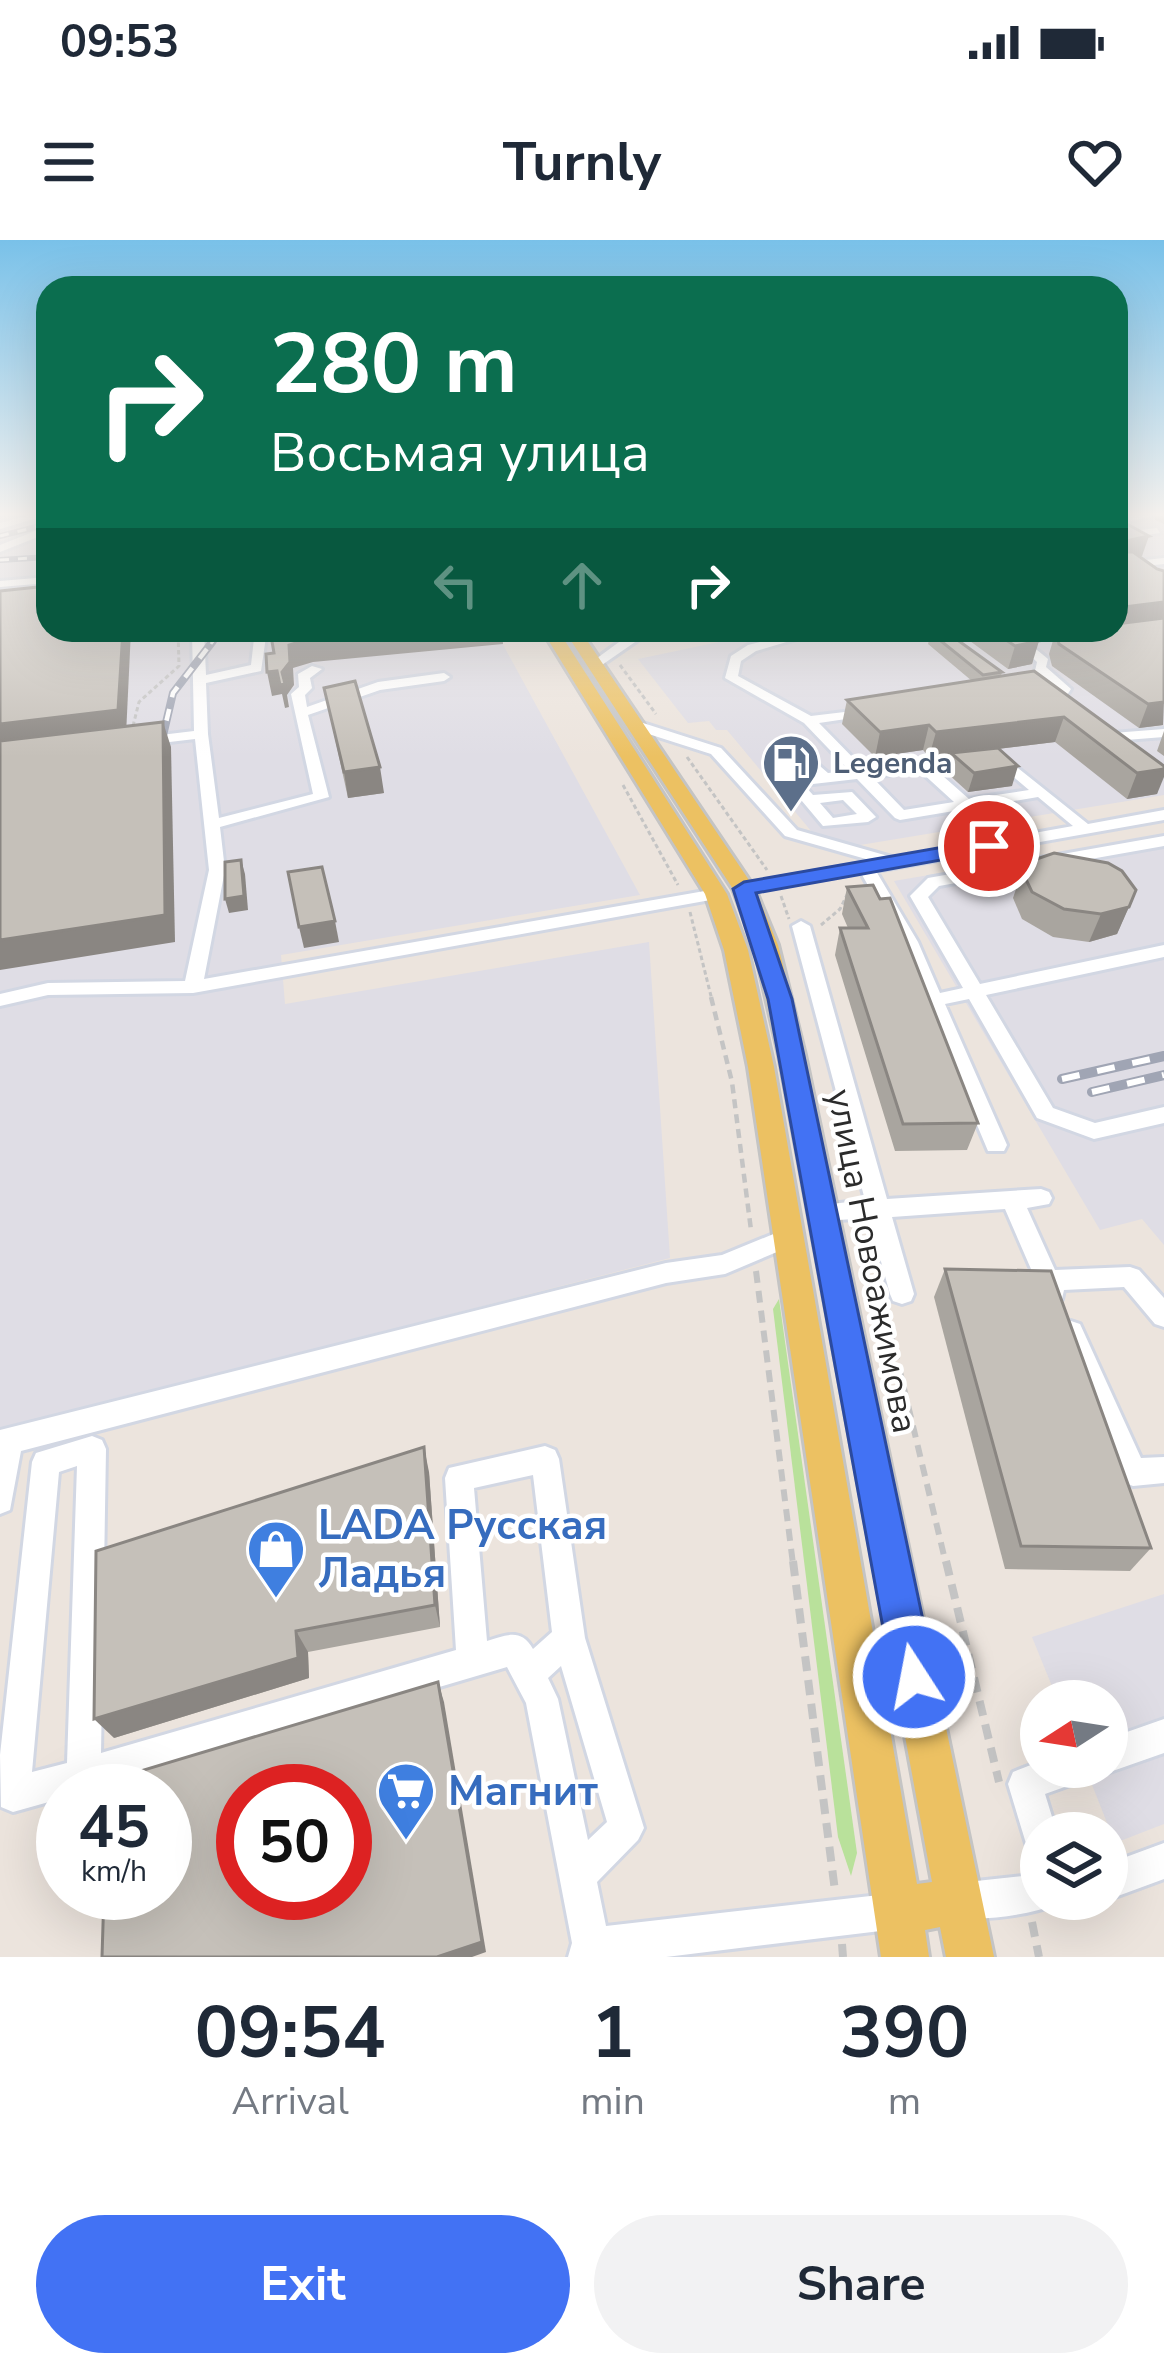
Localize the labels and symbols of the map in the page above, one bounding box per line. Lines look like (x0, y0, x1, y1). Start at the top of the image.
fuel station icon: Legenda (760, 732, 822, 814)
place label: Legenda (833, 743, 952, 784)
pin (938, 795, 1040, 897)
street label: улица Новоажимова (815, 1085, 929, 1437)
place label: LADA Русская Ладья (318, 1497, 607, 1602)
shop icon: LADA Русская Ладья (245, 1518, 307, 1600)
position arrow (851, 1614, 977, 1740)
north arrow (1020, 1680, 1128, 1788)
supermarket icon: Магнит (375, 1760, 437, 1842)
place label: Магнит (448, 1763, 598, 1820)
speed limit sign: 50 (216, 1764, 372, 1920)

